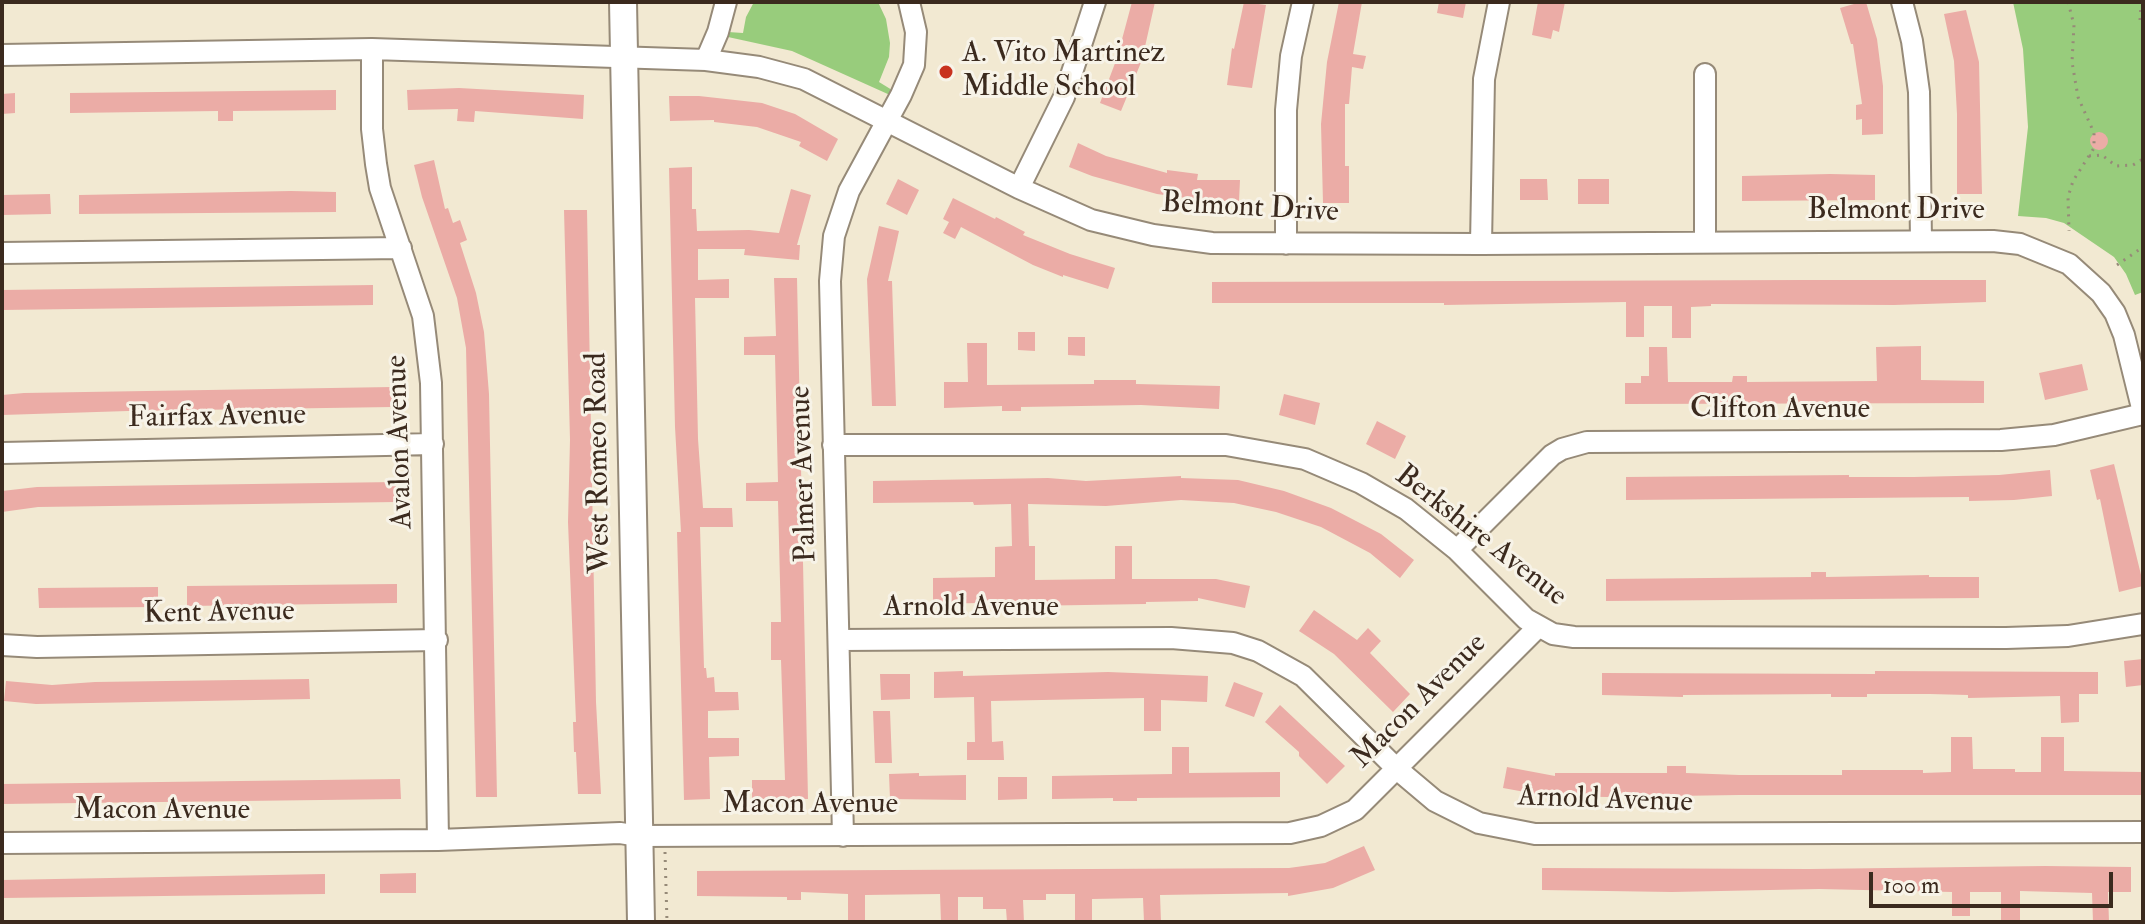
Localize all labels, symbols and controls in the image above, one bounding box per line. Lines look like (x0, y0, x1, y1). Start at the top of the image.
place label: A. Vito Martinez Middle School (962, 37, 1165, 108)
marker: A. Vito Martinez Middle School (937, 63, 955, 81)
street label: Belmont Drive (1160, 186, 1340, 232)
street label: Belmont Drive (1807, 194, 1985, 230)
street label: West Romeo Road (580, 352, 620, 574)
street label: Avalon Avenue (380, 354, 422, 530)
street label: Palmer Avenue (784, 385, 826, 563)
street label: Clifton Avenue (1690, 393, 1870, 429)
street label: Fairfax Avenue (128, 398, 306, 438)
street label: Berkshire Avenue (1387, 459, 1573, 615)
street label: Arnold Avenue (883, 591, 1059, 627)
street label: Kent Avenue (143, 595, 295, 633)
street label: Macon Avenue (1345, 627, 1495, 777)
street label: Arnold Avenue (1517, 780, 1693, 822)
street label: Macon Avenue (722, 788, 898, 824)
street label: Macon Avenue (74, 794, 250, 830)
scale bar (1873, 856, 2117, 906)
text: 100 m (1883, 870, 1940, 901)

